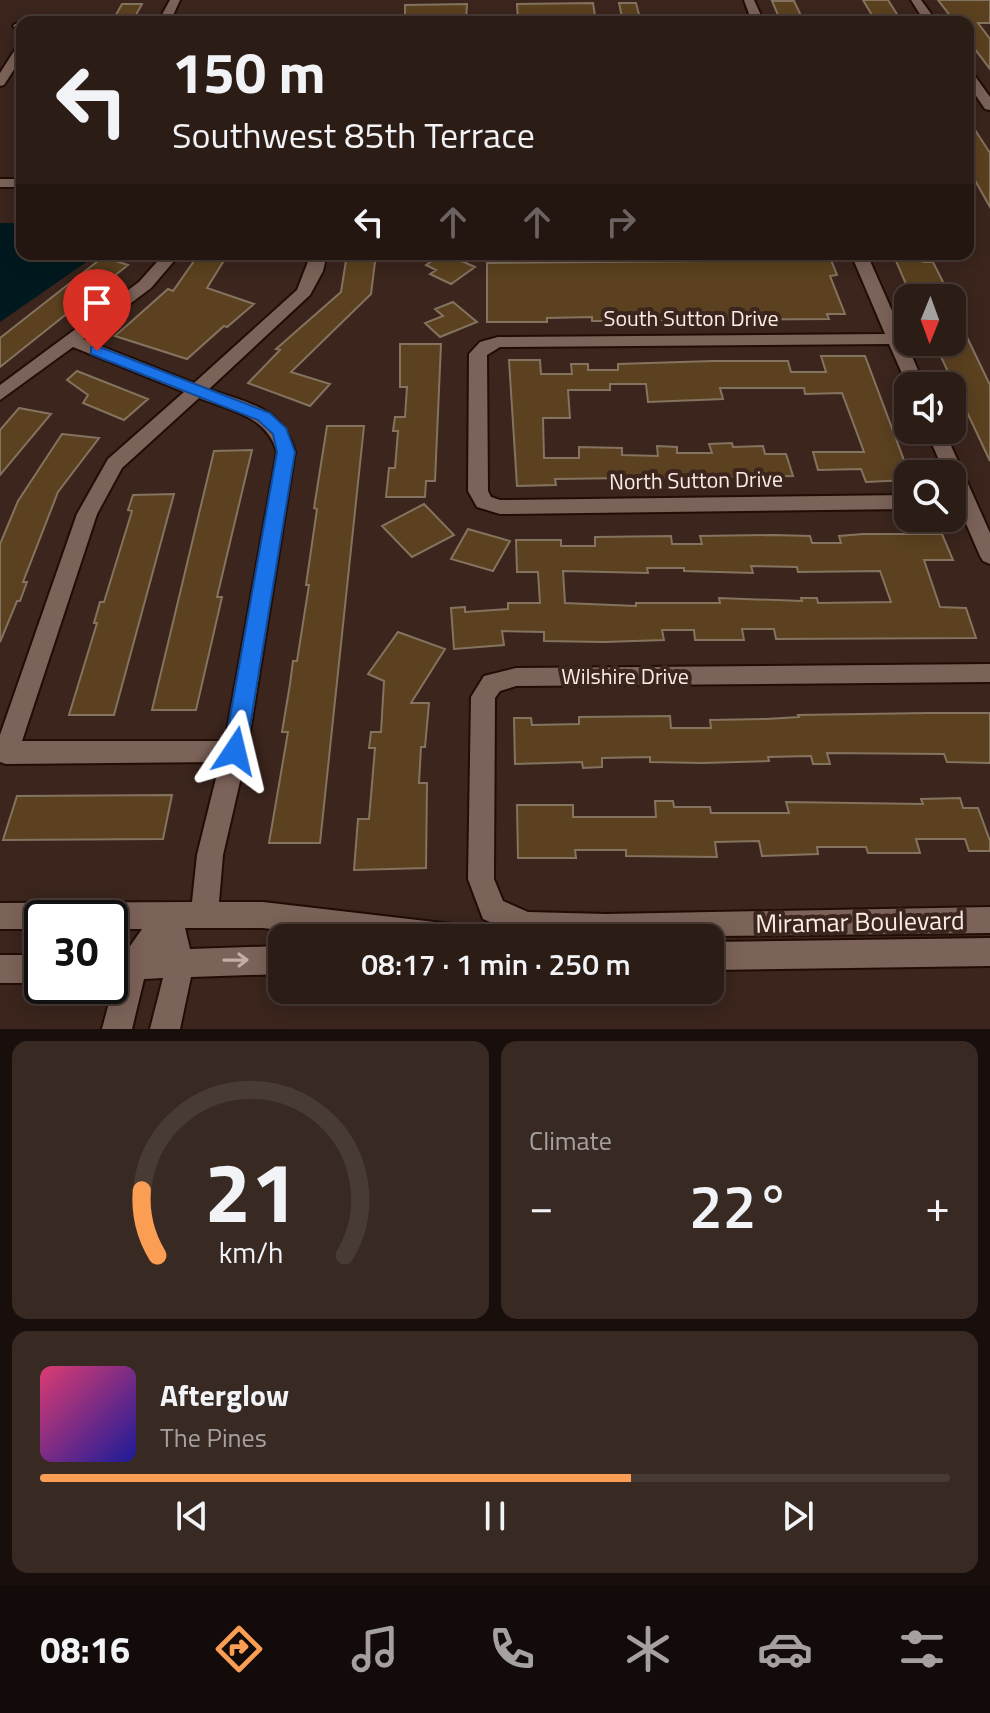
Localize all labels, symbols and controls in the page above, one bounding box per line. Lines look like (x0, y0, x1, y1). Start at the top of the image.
text: 150 m (172, 30, 325, 115)
icon: left (40, 48, 144, 152)
text: Southwest 85th Terrace (172, 107, 535, 162)
icon: left (347, 200, 391, 244)
icon: ahead (431, 200, 475, 244)
icon: ahead (515, 200, 559, 244)
icon: right (599, 200, 643, 244)
pin (63, 269, 131, 351)
icon: arrive (75, 281, 119, 325)
north arrow (894, 284, 966, 356)
map controls (894, 284, 966, 532)
street label: South Sutton Drive (603, 301, 779, 335)
button: sound (894, 372, 966, 444)
button: search (894, 460, 966, 532)
street label: North Sutton Drive (609, 461, 783, 499)
street label: Wilshire Drive (561, 659, 689, 693)
position arrow (193, 709, 277, 793)
speed limit sign: 30 (24, 900, 128, 1004)
street label: Miramar Boulevard (755, 900, 965, 943)
text: 08:17 · 1 min · 250 m (361, 941, 631, 987)
one-way arrow (222, 953, 249, 968)
text: Climate (529, 1121, 612, 1160)
text: 21 (204, 1128, 297, 1254)
text: 22° (689, 1160, 790, 1251)
text: − (529, 1172, 554, 1239)
text: + (925, 1172, 950, 1239)
text: km/h (218, 1231, 283, 1274)
text: Afterglow (160, 1372, 289, 1418)
text: The Pines (160, 1418, 267, 1457)
icon: previous (170, 1494, 214, 1538)
icon: pause (473, 1494, 517, 1538)
icon: next (776, 1494, 820, 1538)
icon: directions (211, 1621, 267, 1677)
icon: music (347, 1621, 403, 1677)
icon: phone (484, 1621, 540, 1677)
icon: climate (620, 1621, 676, 1677)
icon: car (757, 1621, 813, 1677)
icon: filters (894, 1621, 950, 1677)
text: 08:16 (40, 1622, 130, 1677)

